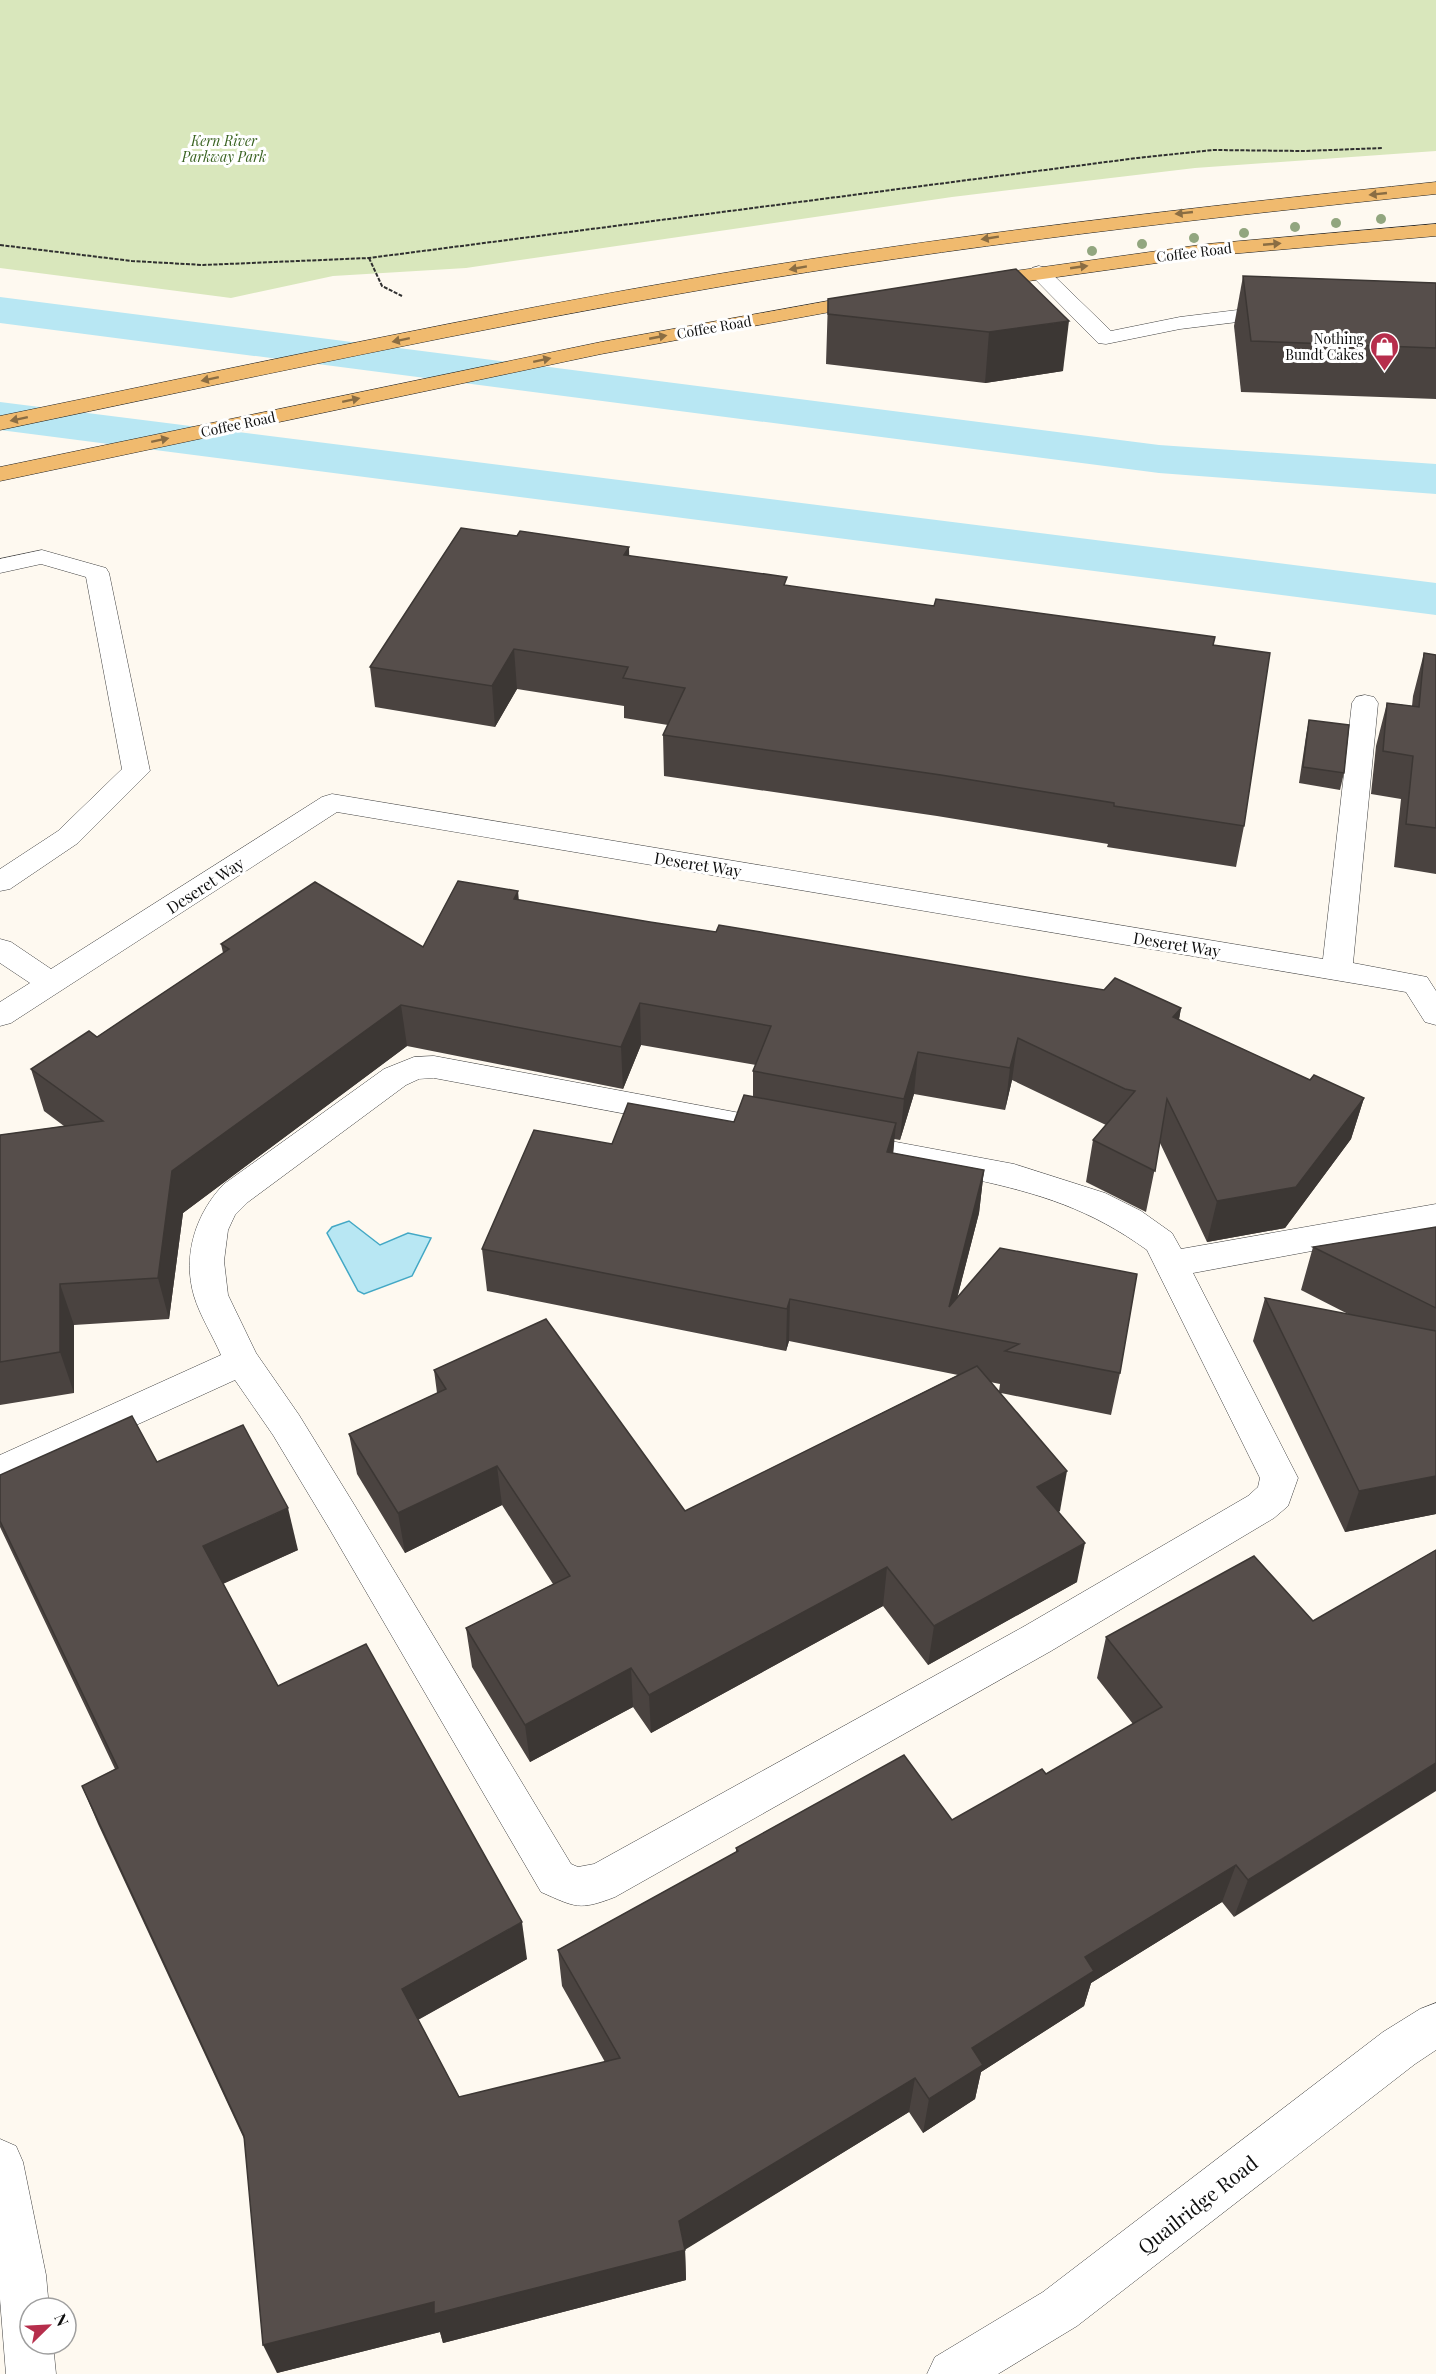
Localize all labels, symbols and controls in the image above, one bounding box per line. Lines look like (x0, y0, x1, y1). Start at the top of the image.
park label: Kern River Parkway Park (181, 131, 266, 166)
one-way arrow (1368, 189, 1387, 198)
one-way arrow (1174, 208, 1193, 218)
one-way arrow (981, 234, 1000, 243)
street label: Coffee Road (1155, 238, 1233, 266)
one-way arrow (1263, 239, 1282, 249)
one-way arrow (788, 263, 807, 272)
one-way arrow (1069, 263, 1088, 272)
street label: Coffee Road (675, 311, 753, 343)
place label: Nothing Bundt Cakes (1285, 329, 1365, 364)
shop icon: Nothing Bundt Cakes (1369, 330, 1401, 372)
one-way arrow (649, 332, 668, 341)
one-way arrow (391, 336, 410, 345)
one-way arrow (532, 355, 551, 364)
one-way arrow (200, 375, 219, 385)
one-way arrow (341, 395, 360, 404)
street label: Coffee Road (199, 407, 277, 441)
one-way arrow (9, 415, 28, 424)
one-way arrow (151, 435, 170, 444)
street label: Deseret Way (653, 847, 743, 881)
street label: Deseret Way (162, 852, 248, 918)
street label: Deseret Way (1132, 927, 1222, 961)
street label: Quailridge Road (1131, 2148, 1263, 2259)
north arrow (18, 2296, 78, 2356)
text: N (50, 2310, 74, 2330)

